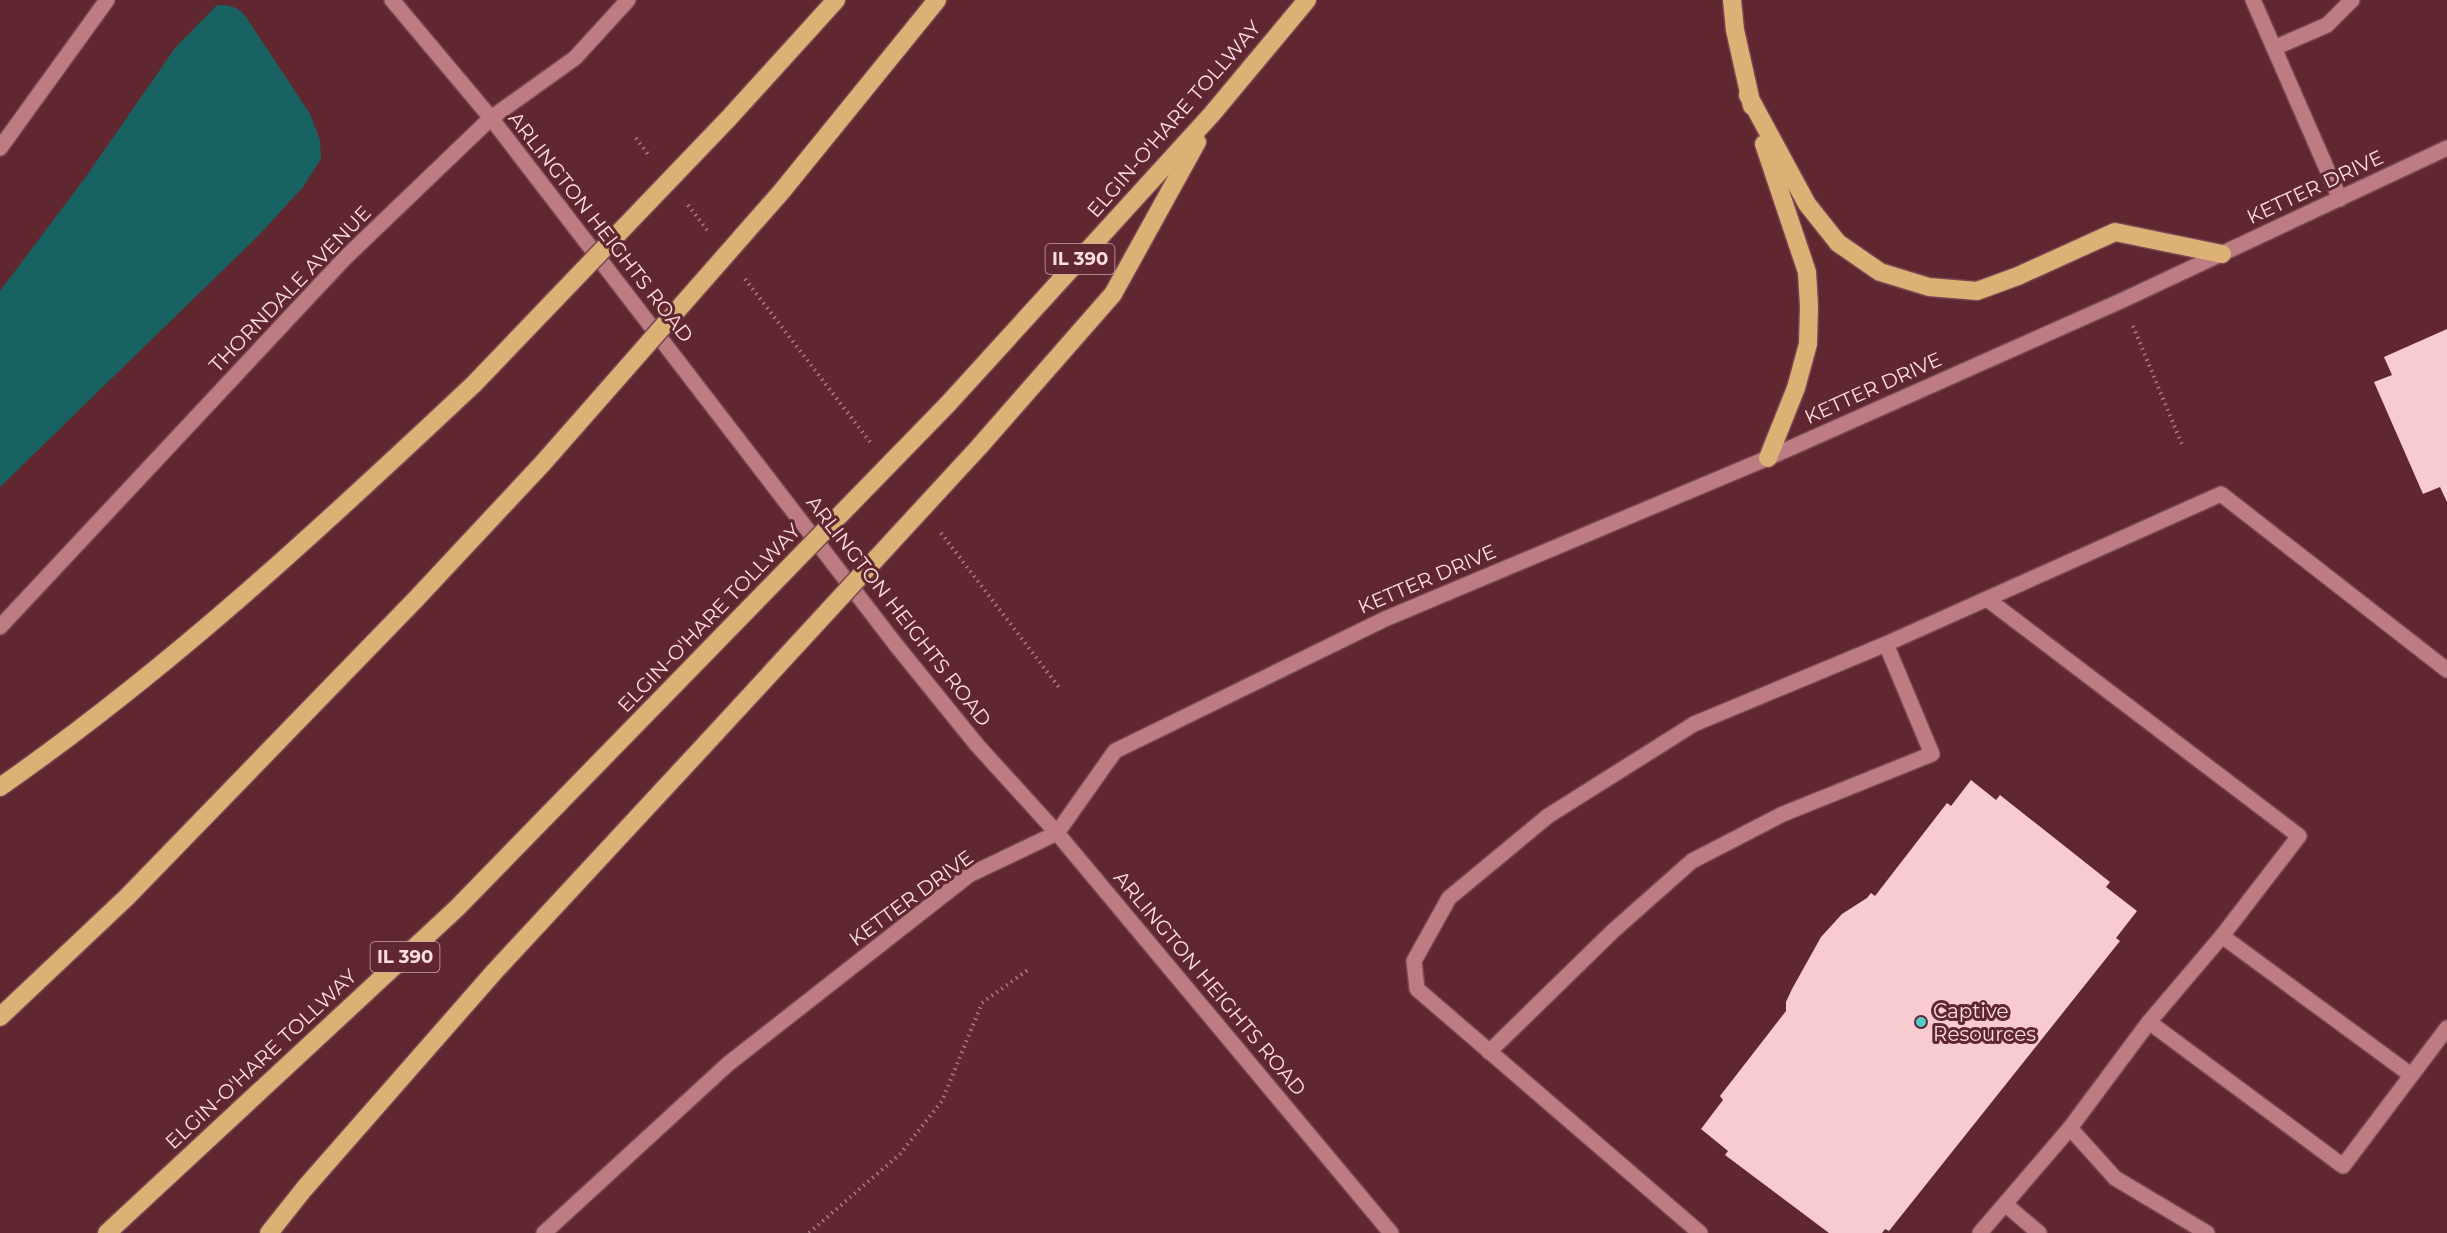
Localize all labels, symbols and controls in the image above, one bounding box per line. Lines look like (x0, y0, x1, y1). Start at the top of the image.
street label: ELGIN-O'HARE TOLLWAY (1082, 16, 1266, 222)
street label: ARLINGTON HEIGHTS ROAD (504, 107, 698, 347)
street label: KETTER DRIVE (2243, 145, 2387, 229)
street label: THORNDALE AVENUE (204, 201, 376, 377)
road number: IL 390 (1046, 244, 1114, 274)
street label: KETTER DRIVE (1801, 347, 1945, 429)
street label: ARLINGTON HEIGHTS ROAD (802, 491, 996, 731)
street label: ELGIN-O'HARE TOLLWAY (613, 519, 806, 717)
street label: KETTER DRIVE (1354, 539, 1500, 619)
street label: KETTER DRIVE (844, 845, 978, 951)
street label: ARLINGTON HEIGHTS ROAD (1109, 866, 1311, 1100)
road number: IL 390 (370, 942, 440, 972)
street label: ELGIN-O'HARE TOLLWAY (160, 964, 362, 1154)
place label: Captive Resources (1933, 999, 2036, 1046)
marker: Captive Resources (1914, 1015, 1928, 1029)

